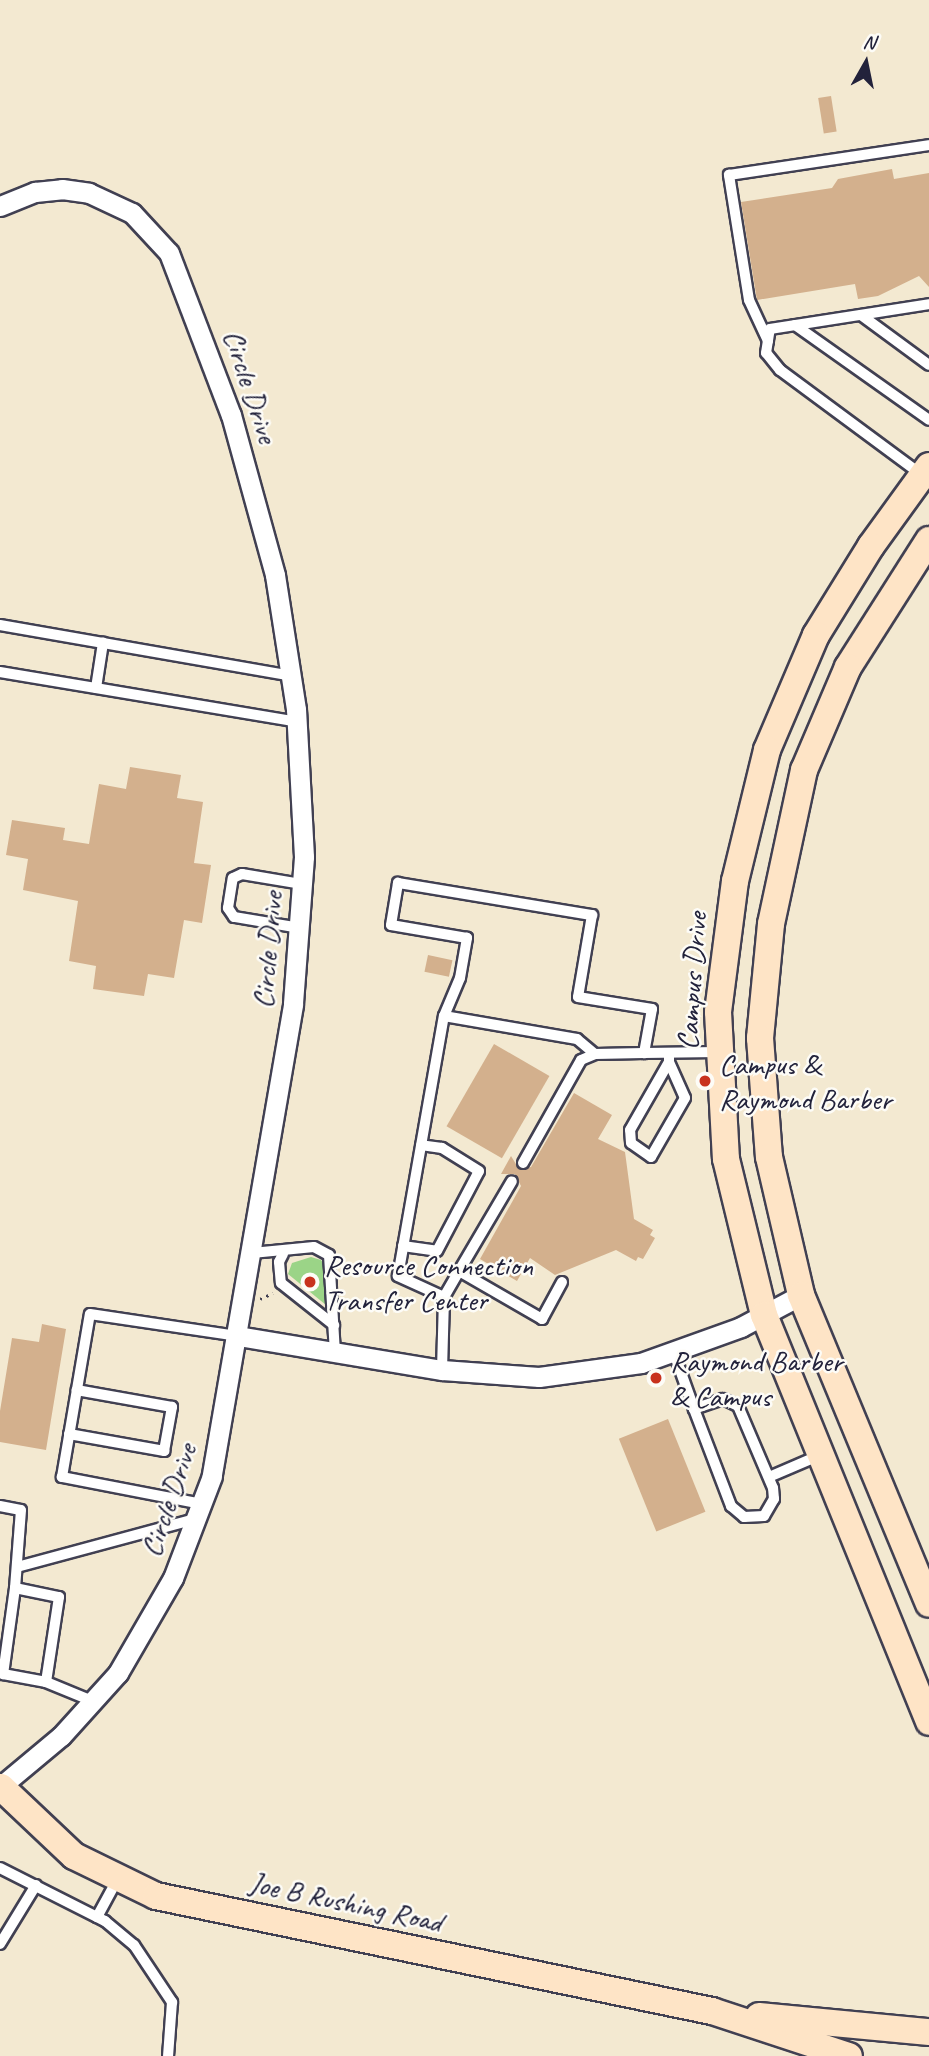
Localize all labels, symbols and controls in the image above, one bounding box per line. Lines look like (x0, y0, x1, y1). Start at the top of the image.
north arrow (831, 28, 901, 98)
text: N (862, 29, 877, 55)
street label: Circle Drive (216, 325, 286, 447)
street label: Circle Drive (244, 890, 290, 1010)
street label: Campus Drive (669, 911, 715, 1051)
place label: Campus & Raymond Barber (719, 1046, 892, 1116)
marker: Campus & Raymond Barber (697, 1073, 713, 1089)
place label: Resource Connection Transfer Center (324, 1247, 533, 1318)
marker: Resource Connection Transfer Center (302, 1274, 318, 1290)
place label: Raymond Barber & Campus (670, 1343, 843, 1414)
marker: Raymond Barber & Campus (648, 1370, 664, 1386)
street label: Circle Drive (132, 1439, 204, 1561)
street label: Joe B Rushing Road (246, 1864, 446, 1940)

